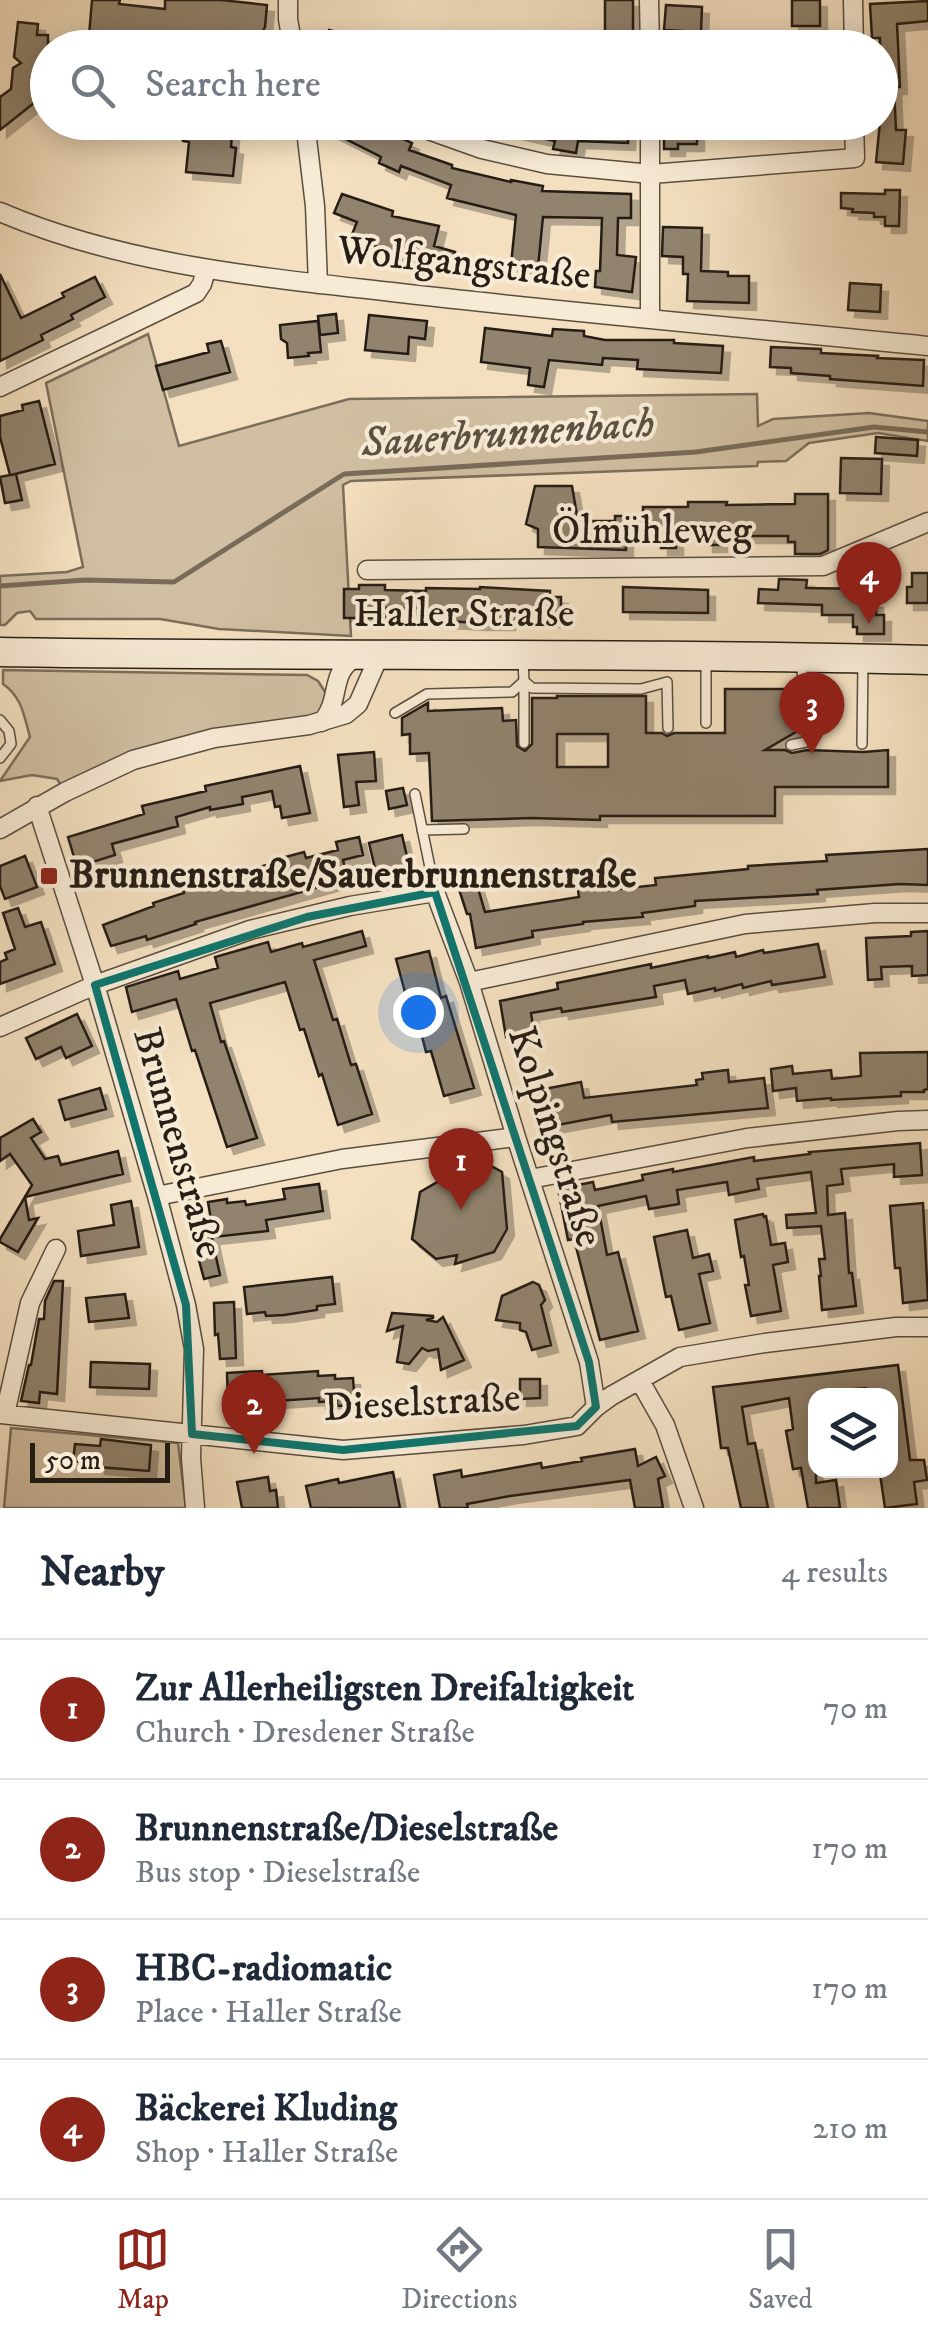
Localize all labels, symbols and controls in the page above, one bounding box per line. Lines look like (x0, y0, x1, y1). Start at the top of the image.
search box (30, 30, 898, 140)
icon: search (65, 58, 120, 113)
text: Search here (145, 61, 321, 109)
street label: Wolfgangstraße (334, 226, 593, 302)
water label: Sauerbrunnenbach (359, 398, 656, 470)
street label: Ölmühleweg (552, 507, 753, 557)
pin: 4 (836, 542, 902, 624)
street label: Haller Straße (354, 590, 574, 640)
pin: 3 (780, 672, 844, 754)
place label: Brunnenstraße/Sauerbrunnenstraße (69, 851, 637, 901)
marker: Brunnenstraße/Sauerbrunnenstraße (38, 865, 60, 887)
your location (393, 987, 444, 1038)
street label: Kolpingstraße (495, 1021, 613, 1253)
street label: Brunnenstraße (120, 1022, 234, 1264)
pin: 1 (428, 1128, 494, 1210)
pin: 2 (222, 1372, 286, 1454)
street label: Dieselstraße (322, 1374, 522, 1434)
map controls (808, 1388, 898, 1478)
button: layers (808, 1388, 898, 1478)
scale bar (30, 1438, 170, 1482)
text: 50 m (45, 1443, 101, 1478)
text: Nearby (40, 1547, 164, 1599)
text: 4 results (781, 1553, 888, 1593)
text: Zur Allerheiligsten Dreifaltigkeit (135, 1665, 634, 1713)
text: 1 (67, 1689, 78, 1729)
text: 70 m (823, 1689, 888, 1729)
text: Church · Dresdener Straße (135, 1713, 475, 1753)
text: Brunnenstraße/Dieselstraße (135, 1805, 558, 1853)
text: 2 (65, 1829, 80, 1869)
text: 170 m (811, 1829, 888, 1869)
text: Bus stop · Dieselstraße (135, 1853, 420, 1893)
text: HBC-radiomatic (135, 1945, 392, 1993)
text: 3 (67, 1969, 78, 2009)
text: 170 m (811, 1969, 888, 2009)
text: Place · Haller Straße (135, 1993, 402, 2033)
text: Bäckerei Kluding (135, 2085, 397, 2133)
text: 4 (63, 2109, 82, 2149)
text: 210 m (813, 2109, 888, 2149)
text: Shop · Haller Straße (135, 2133, 398, 2173)
tab: Map (115, 2222, 170, 2317)
tab: Directions (401, 2222, 517, 2317)
tab: Saved (748, 2222, 813, 2317)

